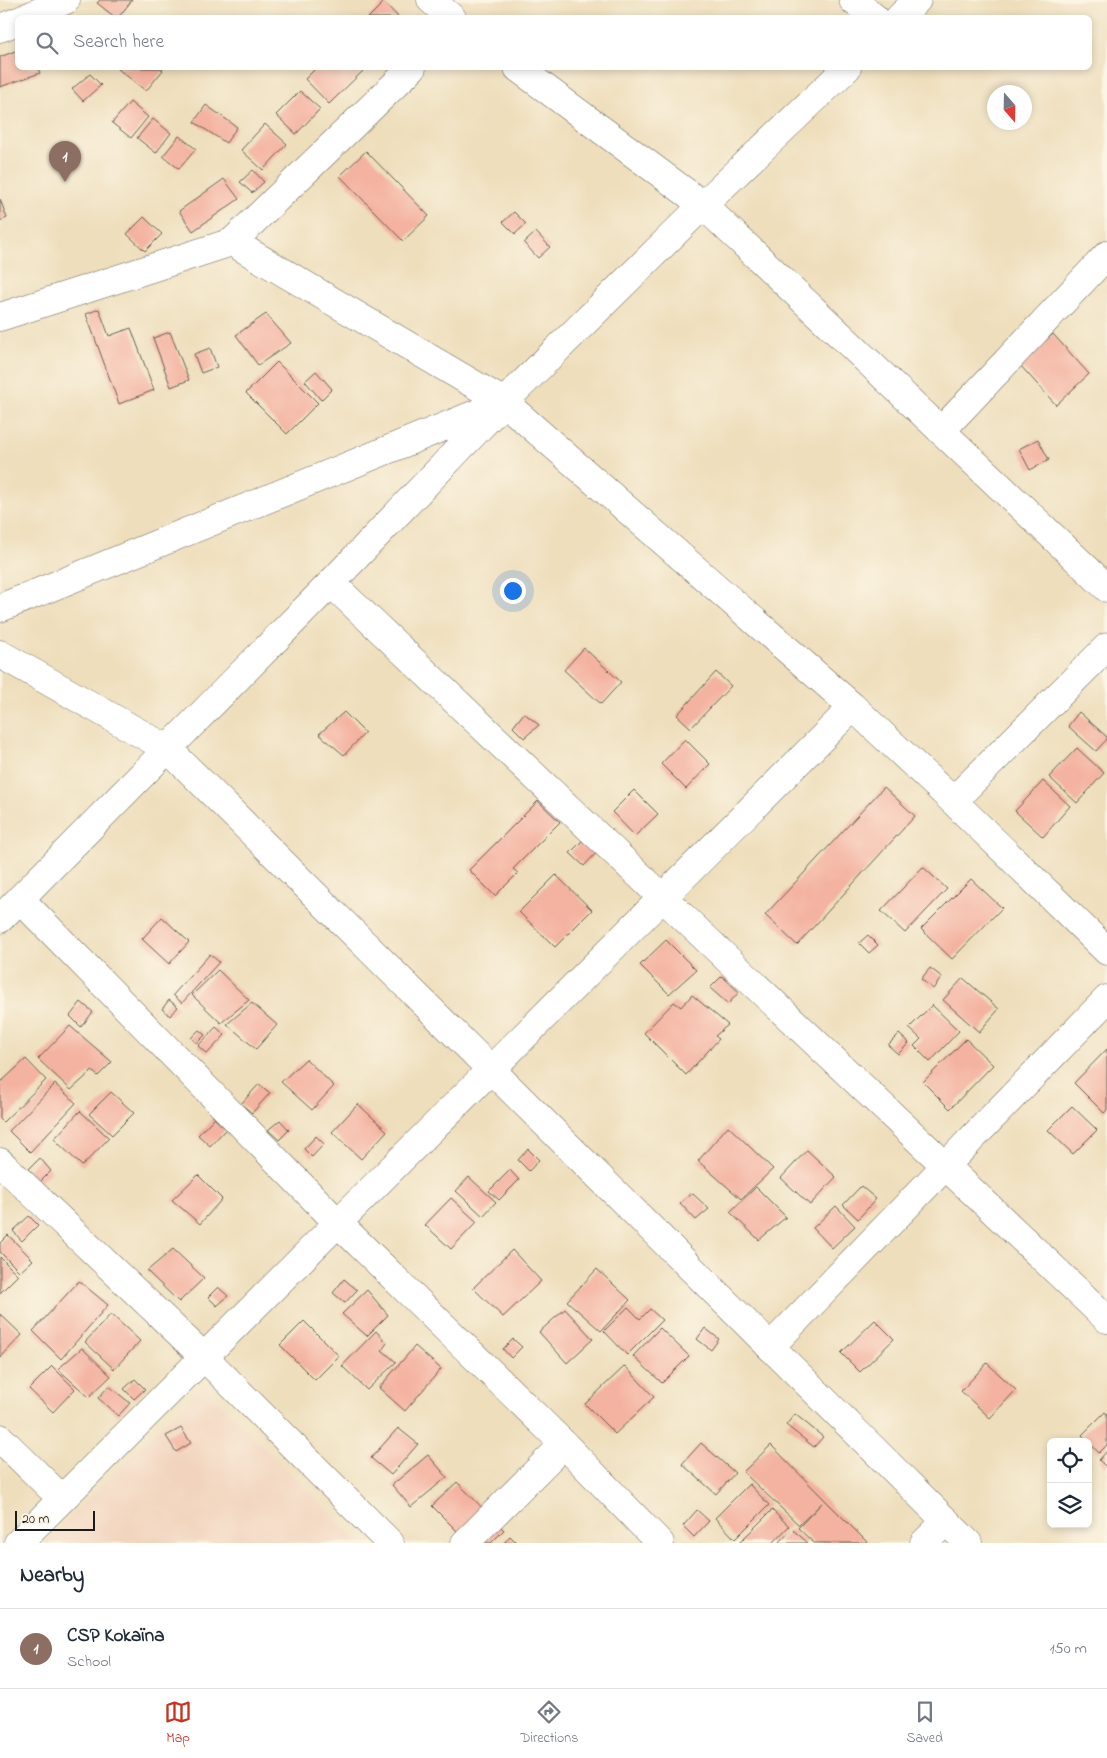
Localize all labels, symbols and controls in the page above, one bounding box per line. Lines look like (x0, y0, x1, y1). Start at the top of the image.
search box (15, 15, 1092, 70)
icon: search (33, 29, 61, 57)
text: Search here (73, 29, 164, 56)
north arrow (987, 85, 1032, 130)
pin: 1 (49, 141, 81, 182)
your location (500, 578, 526, 604)
map controls (1047, 1438, 1092, 1528)
button: locate (1047, 1438, 1092, 1483)
button: layers (1047, 1483, 1092, 1528)
scale bar (15, 1508, 95, 1531)
text: 20 m (22, 1509, 49, 1530)
text: Nearby (20, 1561, 84, 1591)
text: CSP Kokaïna (67, 1623, 164, 1650)
text: 1 (33, 1637, 39, 1661)
text: 150 m (1049, 1637, 1087, 1661)
text: School (67, 1650, 111, 1674)
tab: Map (164, 1698, 192, 1749)
tab: Directions (520, 1698, 578, 1749)
tab: Saved (906, 1698, 943, 1749)

